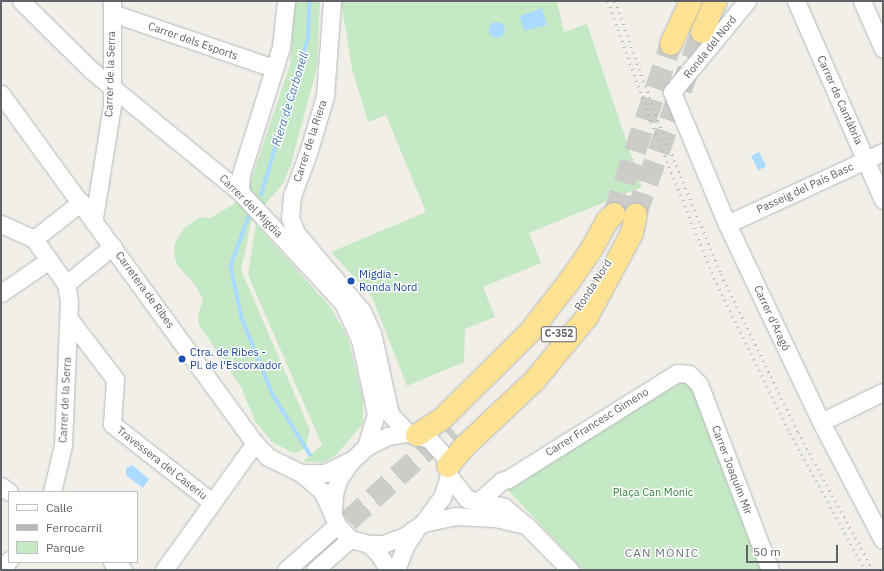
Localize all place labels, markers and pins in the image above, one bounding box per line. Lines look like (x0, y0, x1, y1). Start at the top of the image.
place label: Migdia - Ronda Nord (359, 268, 417, 294)
marker: Migdia - Ronda Nord (346, 276, 356, 286)
place label: Ctra. de Ribes - Pl. de l'Escorxador (190, 346, 281, 372)
marker: Ctra. de Ribes - Pl. de l'Escorxador (177, 354, 187, 364)

